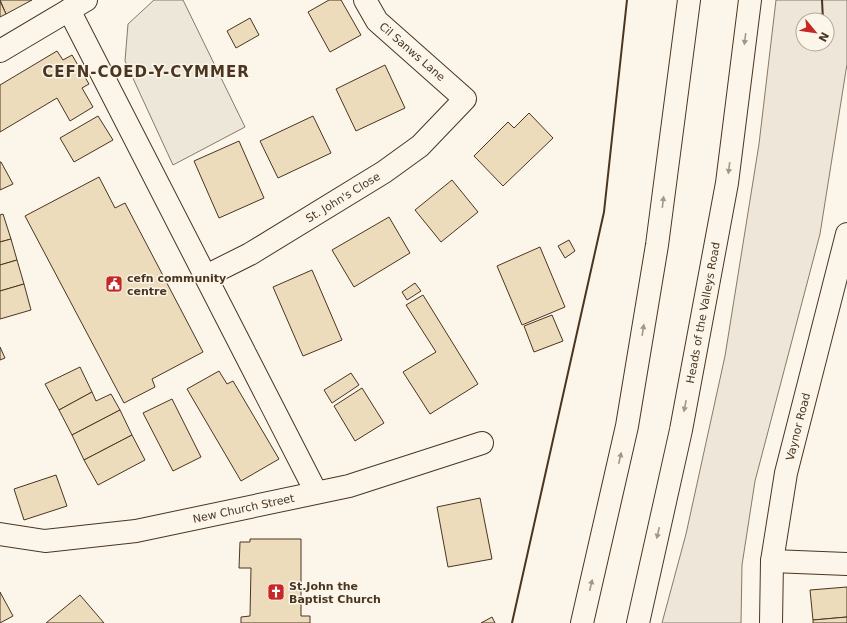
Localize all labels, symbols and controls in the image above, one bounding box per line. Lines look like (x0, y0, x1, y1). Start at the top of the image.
north arrow (795, 12, 835, 52)
street label: Cil Sanws Lane (376, 20, 448, 84)
text: N (815, 29, 831, 44)
one-way arrow (742, 33, 748, 45)
district label: CEFN-COED-Y-CYMMER (42, 63, 250, 81)
one-way arrow (726, 162, 732, 174)
street label: St. John's Close (303, 169, 382, 225)
one-way arrow (660, 196, 666, 208)
street label: Heads of the Valleys Road (683, 241, 722, 384)
place label: cefn community centre (127, 272, 226, 298)
public building icon: cefn community centre (104, 274, 124, 294)
one-way arrow (640, 324, 646, 337)
street label: Vaynor Road (783, 391, 813, 462)
one-way arrow (682, 400, 688, 412)
one-way arrow (617, 452, 623, 464)
street label: New Church Street (192, 491, 296, 525)
one-way arrow (654, 527, 660, 539)
one-way arrow (588, 579, 594, 591)
place label: St.John the Baptist Church (289, 580, 381, 606)
church icon: St.John the Baptist Church (266, 582, 286, 602)

